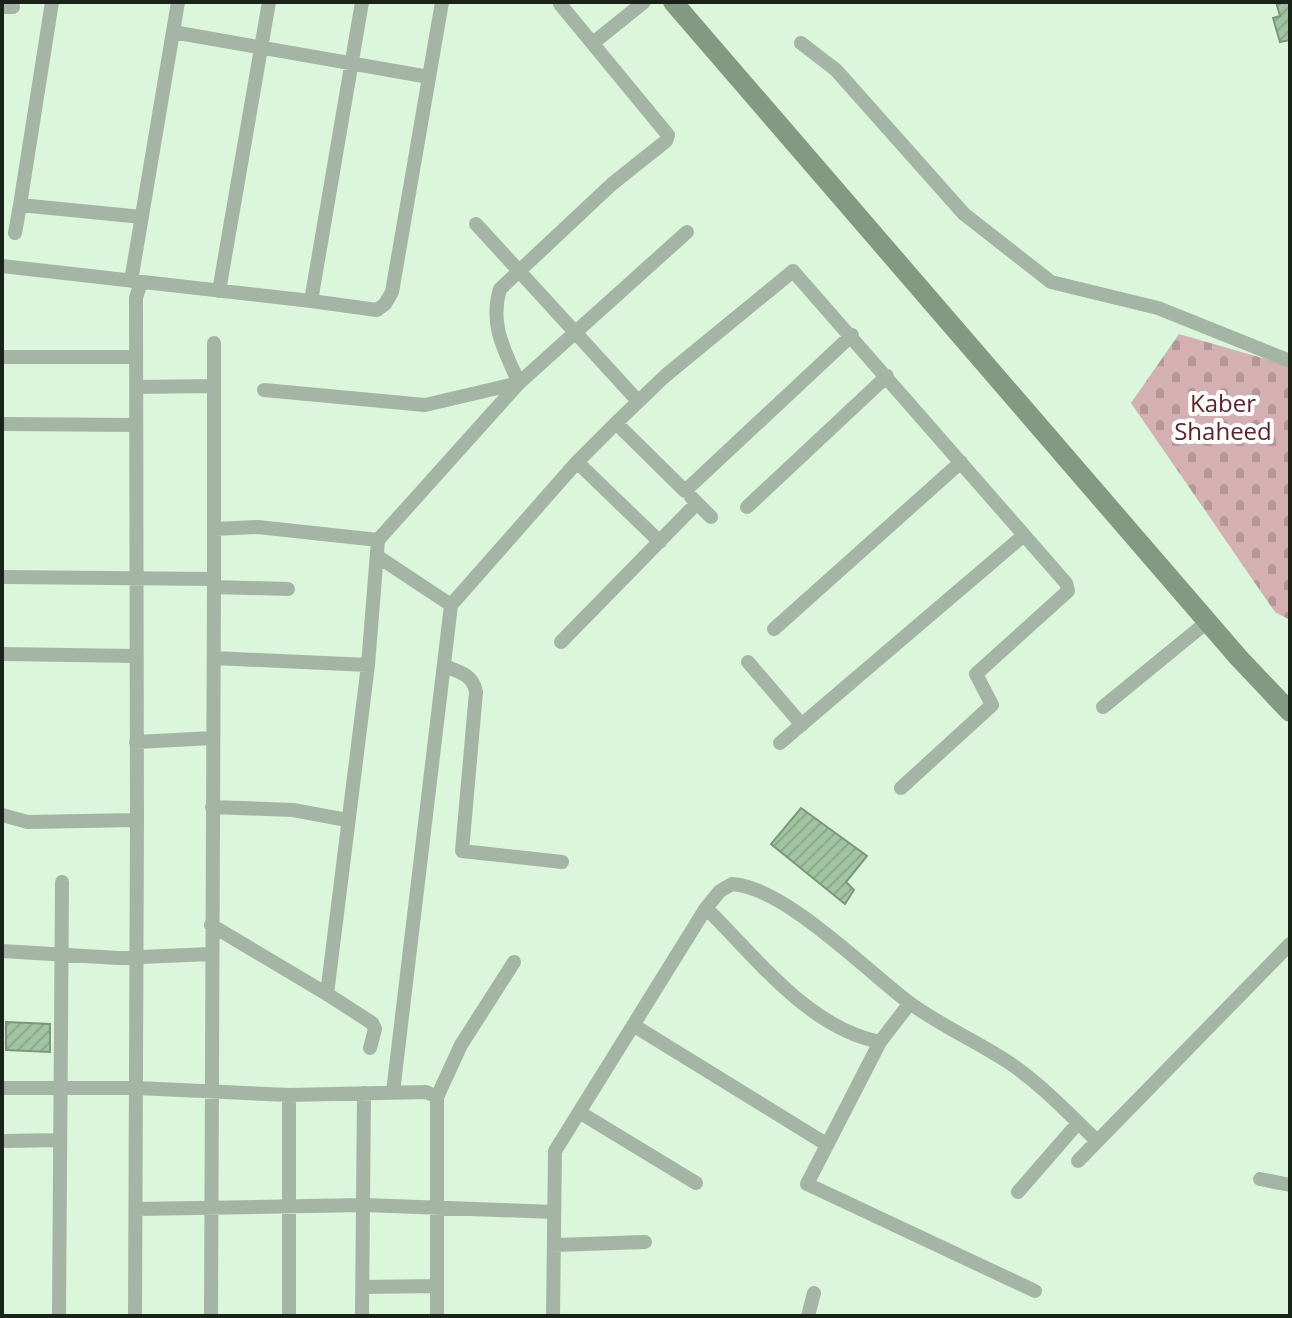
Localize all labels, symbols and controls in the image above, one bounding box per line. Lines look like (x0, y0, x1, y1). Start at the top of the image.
park label: Kaber Shaheed (1174, 386, 1272, 447)

